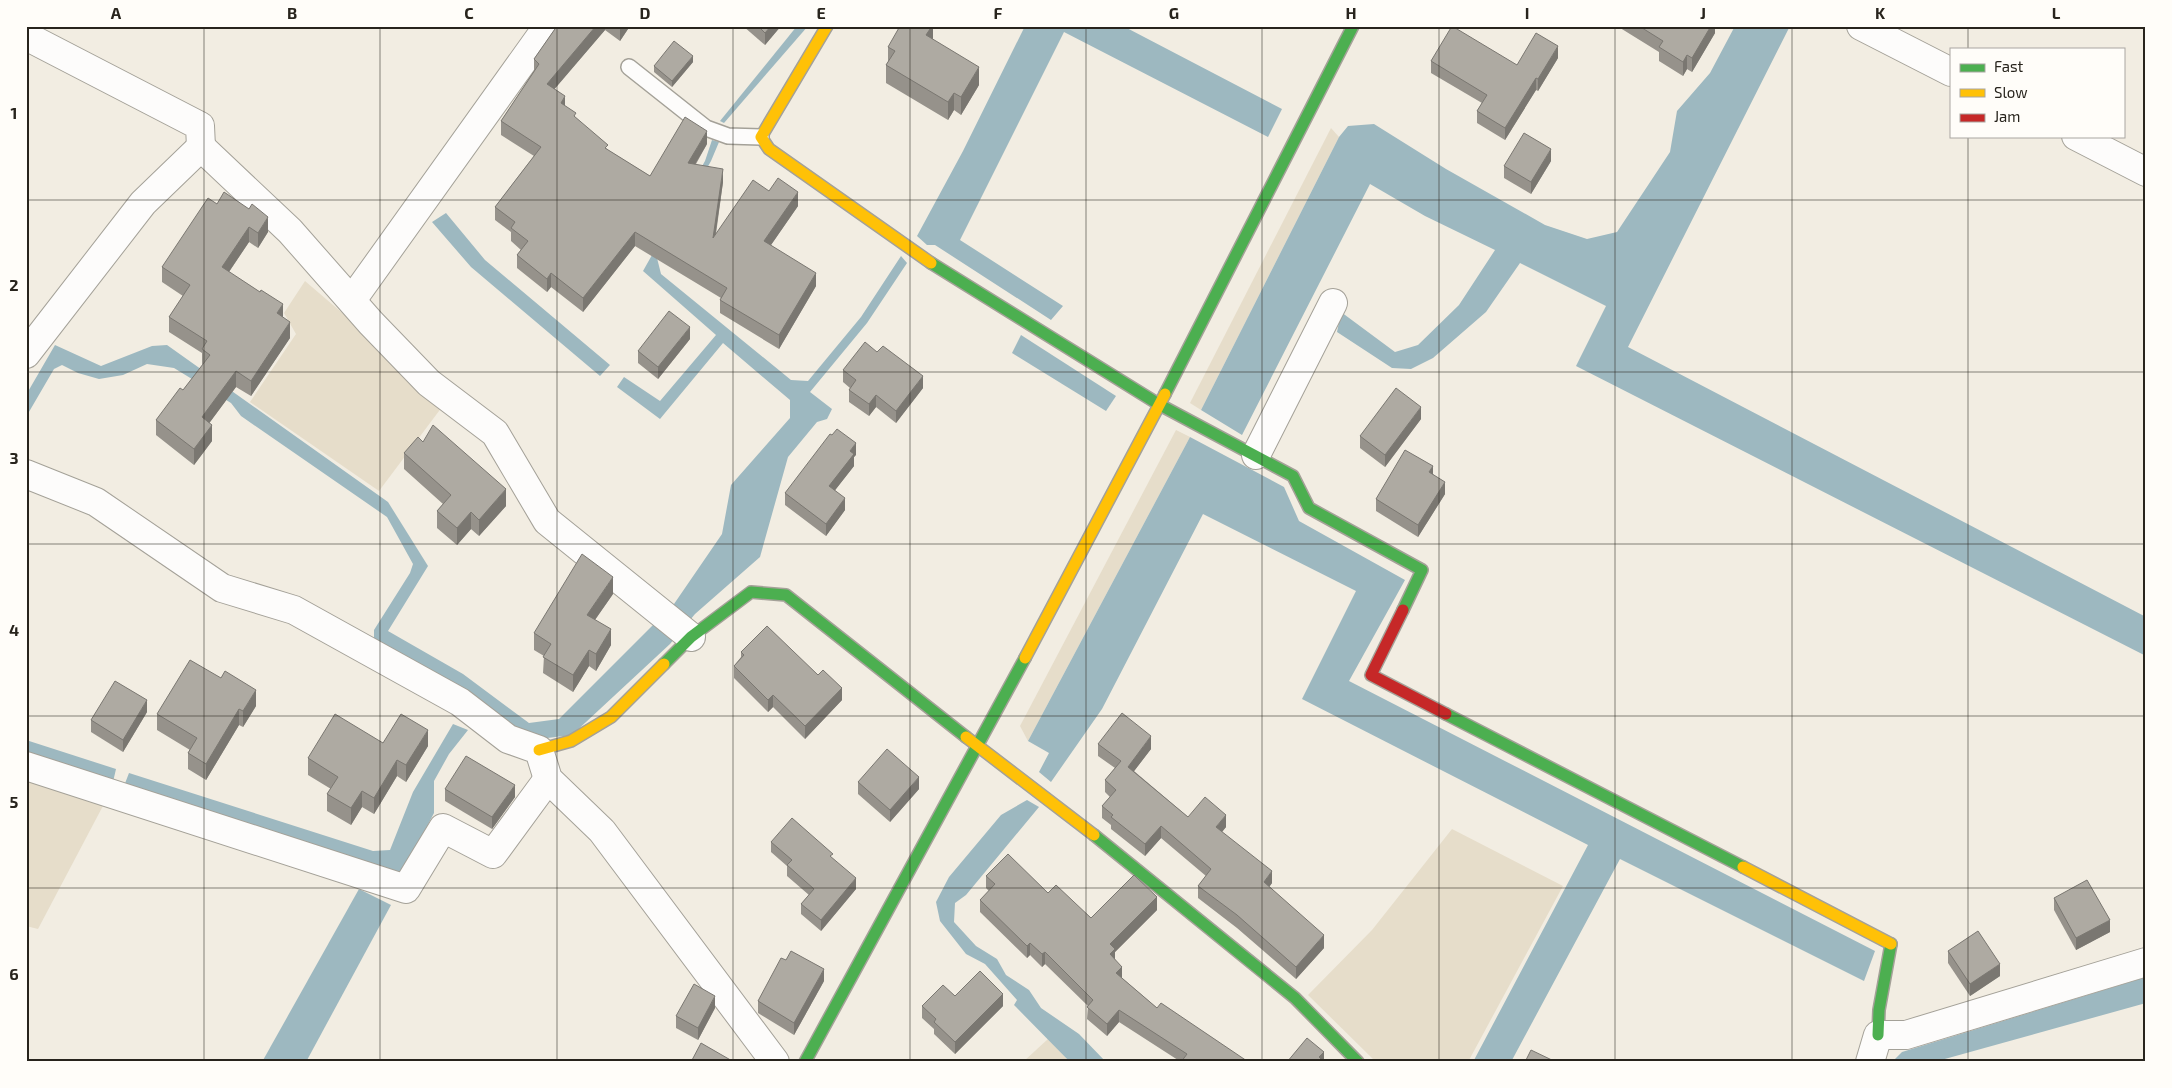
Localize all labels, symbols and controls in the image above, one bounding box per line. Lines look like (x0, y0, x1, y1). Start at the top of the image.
text: A (111, 3, 122, 22)
text: B (287, 3, 297, 22)
text: C (464, 3, 474, 22)
text: D (640, 3, 651, 22)
text: E (816, 3, 826, 22)
text: F (994, 3, 1003, 22)
text: G (1169, 3, 1179, 22)
text: H (1345, 3, 1357, 22)
text: I (1525, 3, 1529, 22)
text: J (1700, 3, 1706, 22)
text: K (1875, 3, 1886, 22)
text: L (2052, 3, 2061, 22)
legend (1950, 48, 2124, 138)
text: Fast (1994, 57, 2024, 75)
text: Slow (1994, 83, 2028, 101)
text: 1 (11, 103, 17, 122)
text: Jam (1994, 107, 2020, 125)
text: 2 (9, 275, 19, 294)
text: 3 (9, 448, 19, 467)
text: 4 (9, 620, 19, 639)
text: 5 (10, 792, 19, 811)
text: 6 (9, 964, 19, 983)

